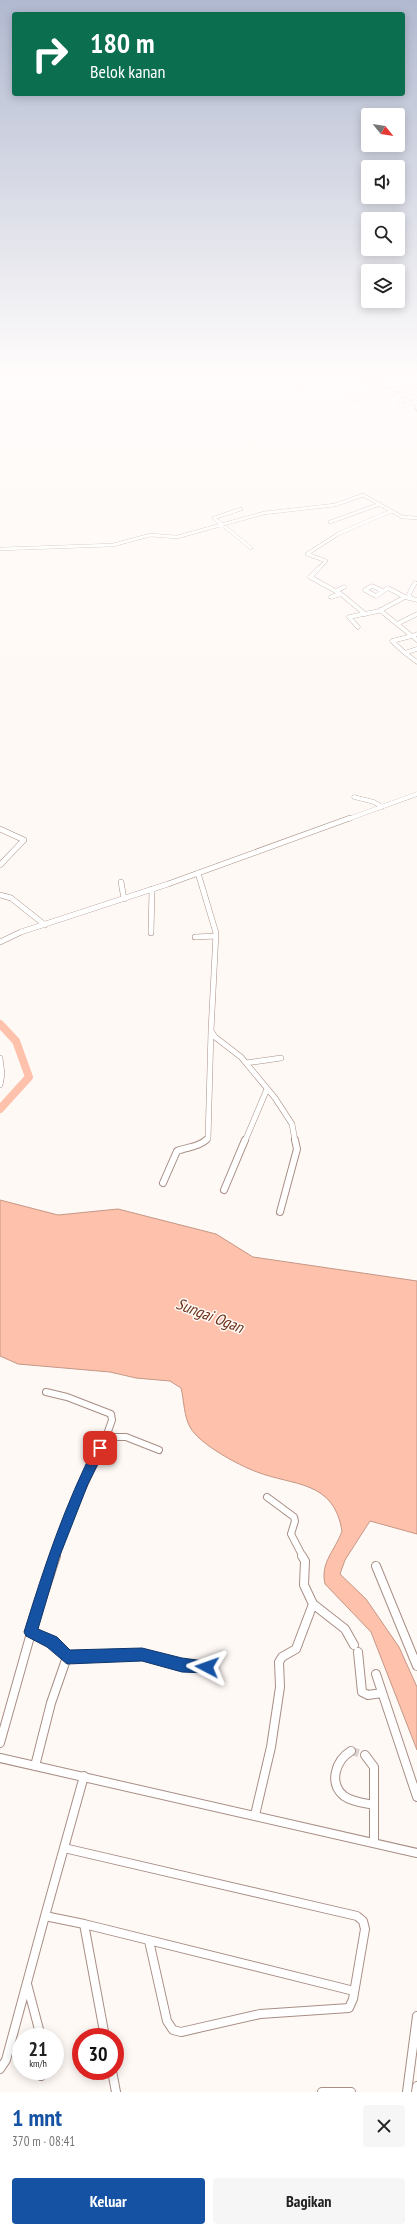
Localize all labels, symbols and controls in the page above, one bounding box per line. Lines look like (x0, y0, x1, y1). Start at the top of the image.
text: 180 m (90, 24, 154, 61)
icon: right (24, 28, 76, 80)
text: Belok kanan (90, 60, 165, 83)
north arrow (361, 108, 405, 152)
map controls (361, 108, 405, 308)
button: sound (361, 160, 405, 204)
button: search (361, 212, 405, 256)
button: layers (361, 264, 405, 308)
water label: Sungai Ogan (174, 1293, 247, 1337)
pin (83, 1431, 117, 1465)
icon: arrive (89, 1437, 111, 1459)
position arrow (186, 1646, 228, 1688)
speed limit sign: 30 (72, 2028, 124, 2080)
text: 21 (28, 2036, 48, 2062)
text: km/h (29, 2057, 47, 2070)
text: 1 mnt (12, 2102, 62, 2133)
button: close (363, 2105, 405, 2147)
text: 370 m · 08:41 (12, 2133, 75, 2150)
button: Keluar (12, 2178, 205, 2224)
button: Bagikan (213, 2178, 405, 2224)

